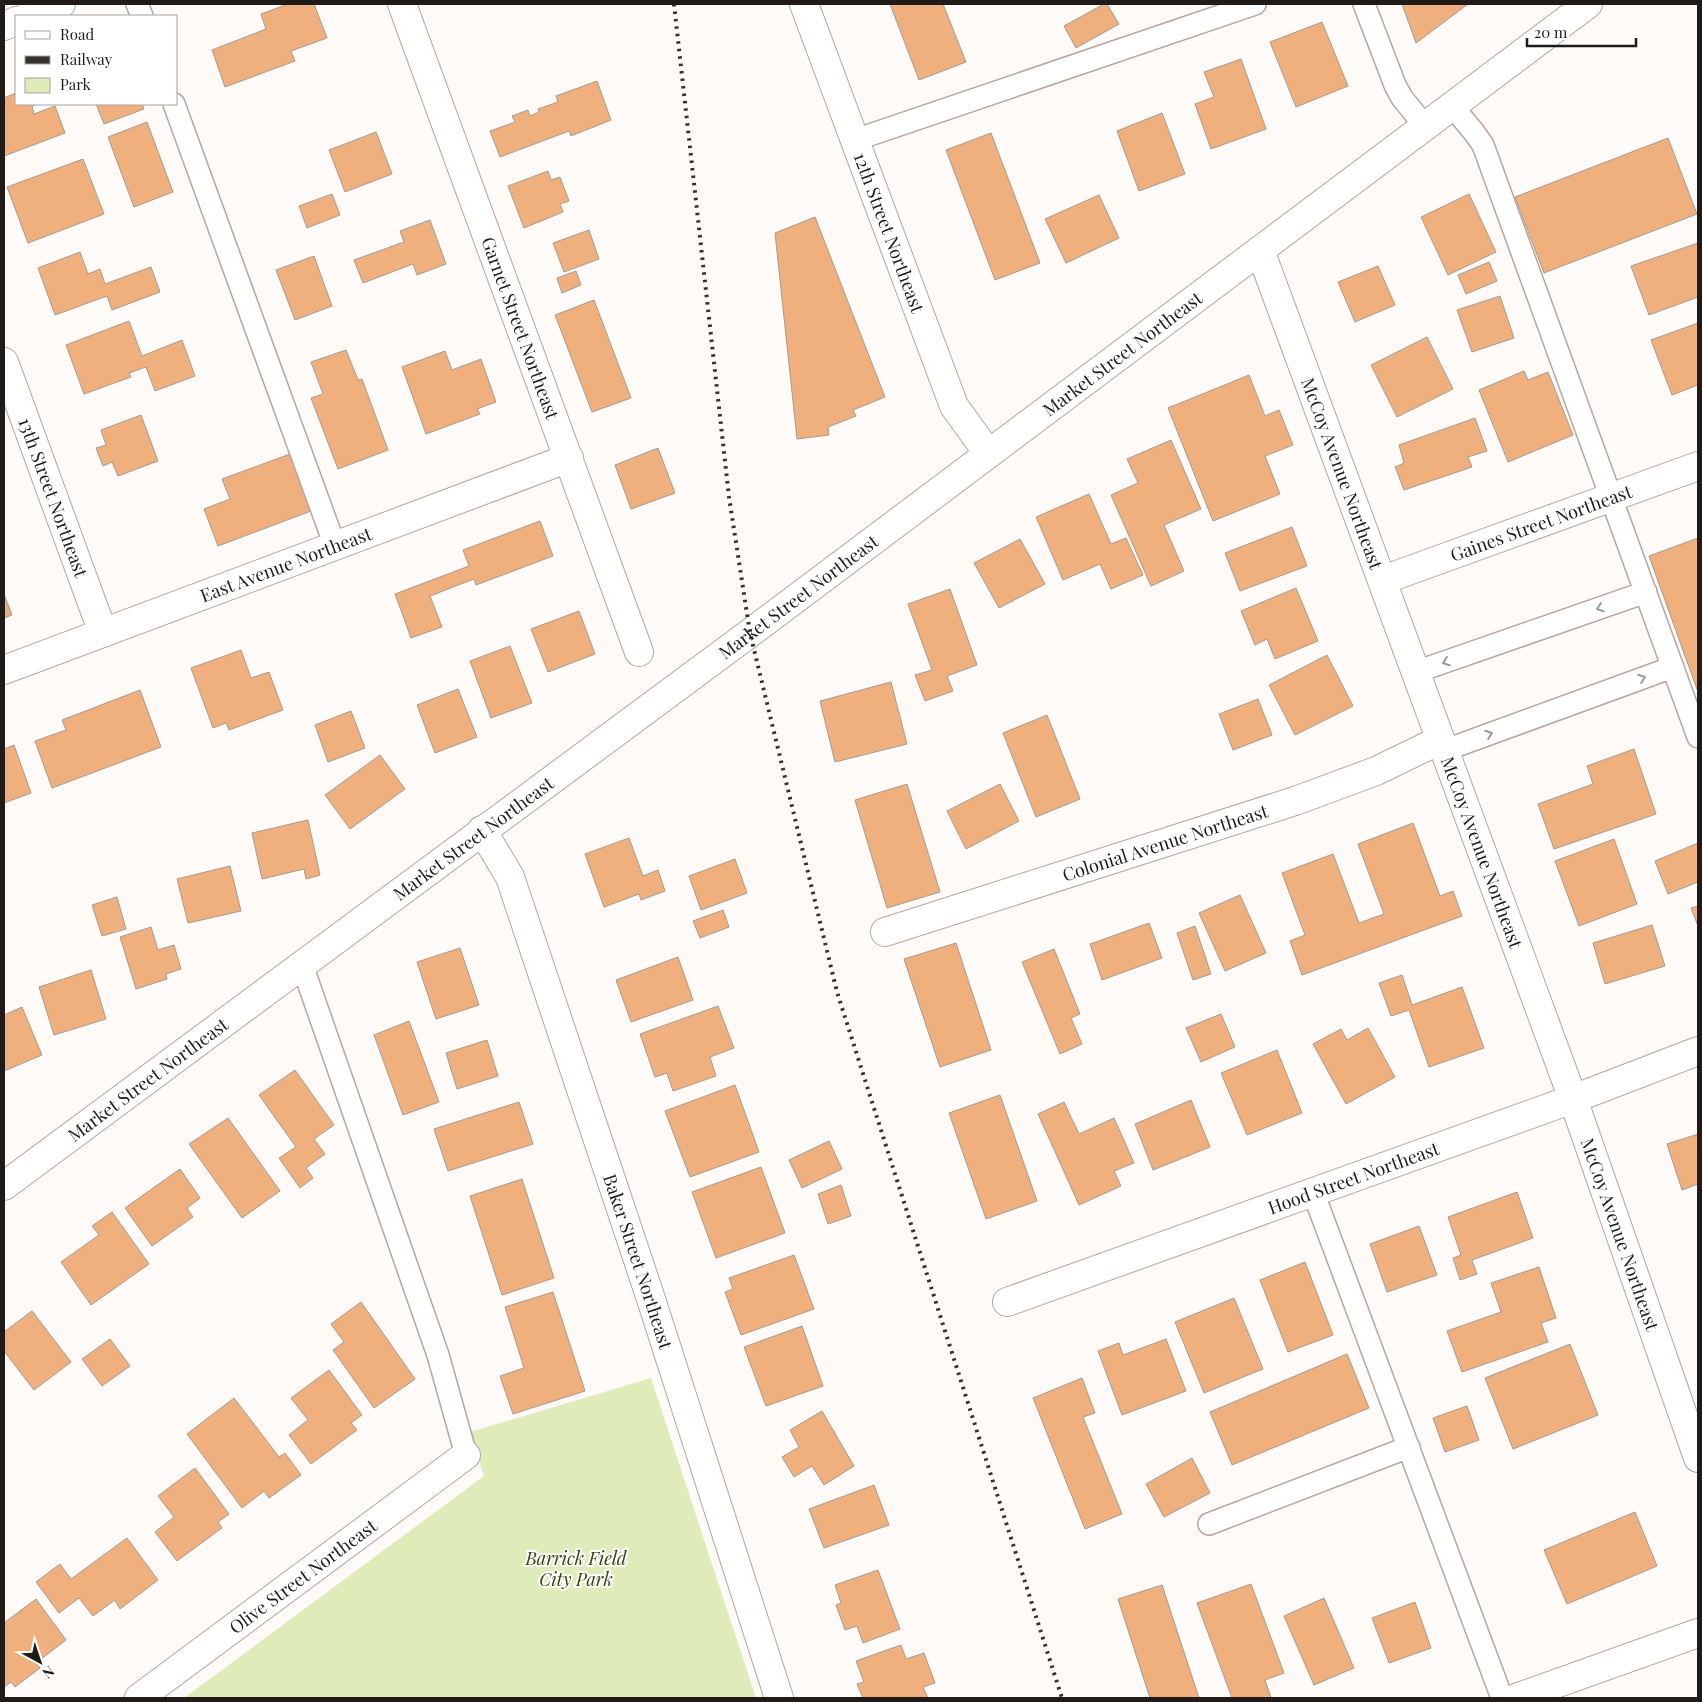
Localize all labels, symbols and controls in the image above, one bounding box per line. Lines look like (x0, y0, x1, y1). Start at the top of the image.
legend (15, 15, 178, 105)
scale bar (1527, 15, 1636, 47)
text: 20 m (1534, 22, 1568, 42)
text: Road (60, 24, 94, 44)
text: Railway (60, 49, 113, 69)
text: Park (60, 74, 92, 94)
street label: 12th Street Northeast (849, 149, 930, 317)
street label: Garnet Street Northeast (476, 234, 565, 423)
street label: Market Street Northeast (1038, 286, 1207, 421)
street label: McCoy Avenue Northeast (1296, 374, 1389, 573)
street label: 13th Street Northeast (13, 414, 94, 581)
street label: Gaines Street Northeast (1447, 479, 1636, 567)
street label: East Avenue Northeast (197, 521, 376, 607)
street label: Market Street Northeast (714, 529, 883, 664)
one-way arrow (1596, 603, 1605, 613)
one-way arrow (1443, 656, 1451, 666)
one-way arrow (1637, 674, 1646, 684)
one-way arrow (1485, 730, 1493, 740)
street label: McCoy Avenue Northeast (1436, 753, 1529, 952)
street label: Market Street Northeast (388, 771, 559, 906)
street label: Colonial Avenue Northeast (1059, 798, 1272, 887)
street label: Market Street Northeast (63, 1012, 233, 1147)
street label: McCoy Avenue Northeast (1575, 1135, 1665, 1334)
street label: Hood Street Northeast (1264, 1136, 1443, 1219)
street label: Baker Street Northeast (598, 1171, 678, 1353)
street label: Olive Street Northeast (224, 1513, 382, 1639)
park label: Barrick Field City Park (524, 1546, 628, 1591)
north arrow (15, 1637, 65, 1687)
text: N (39, 1662, 59, 1683)

